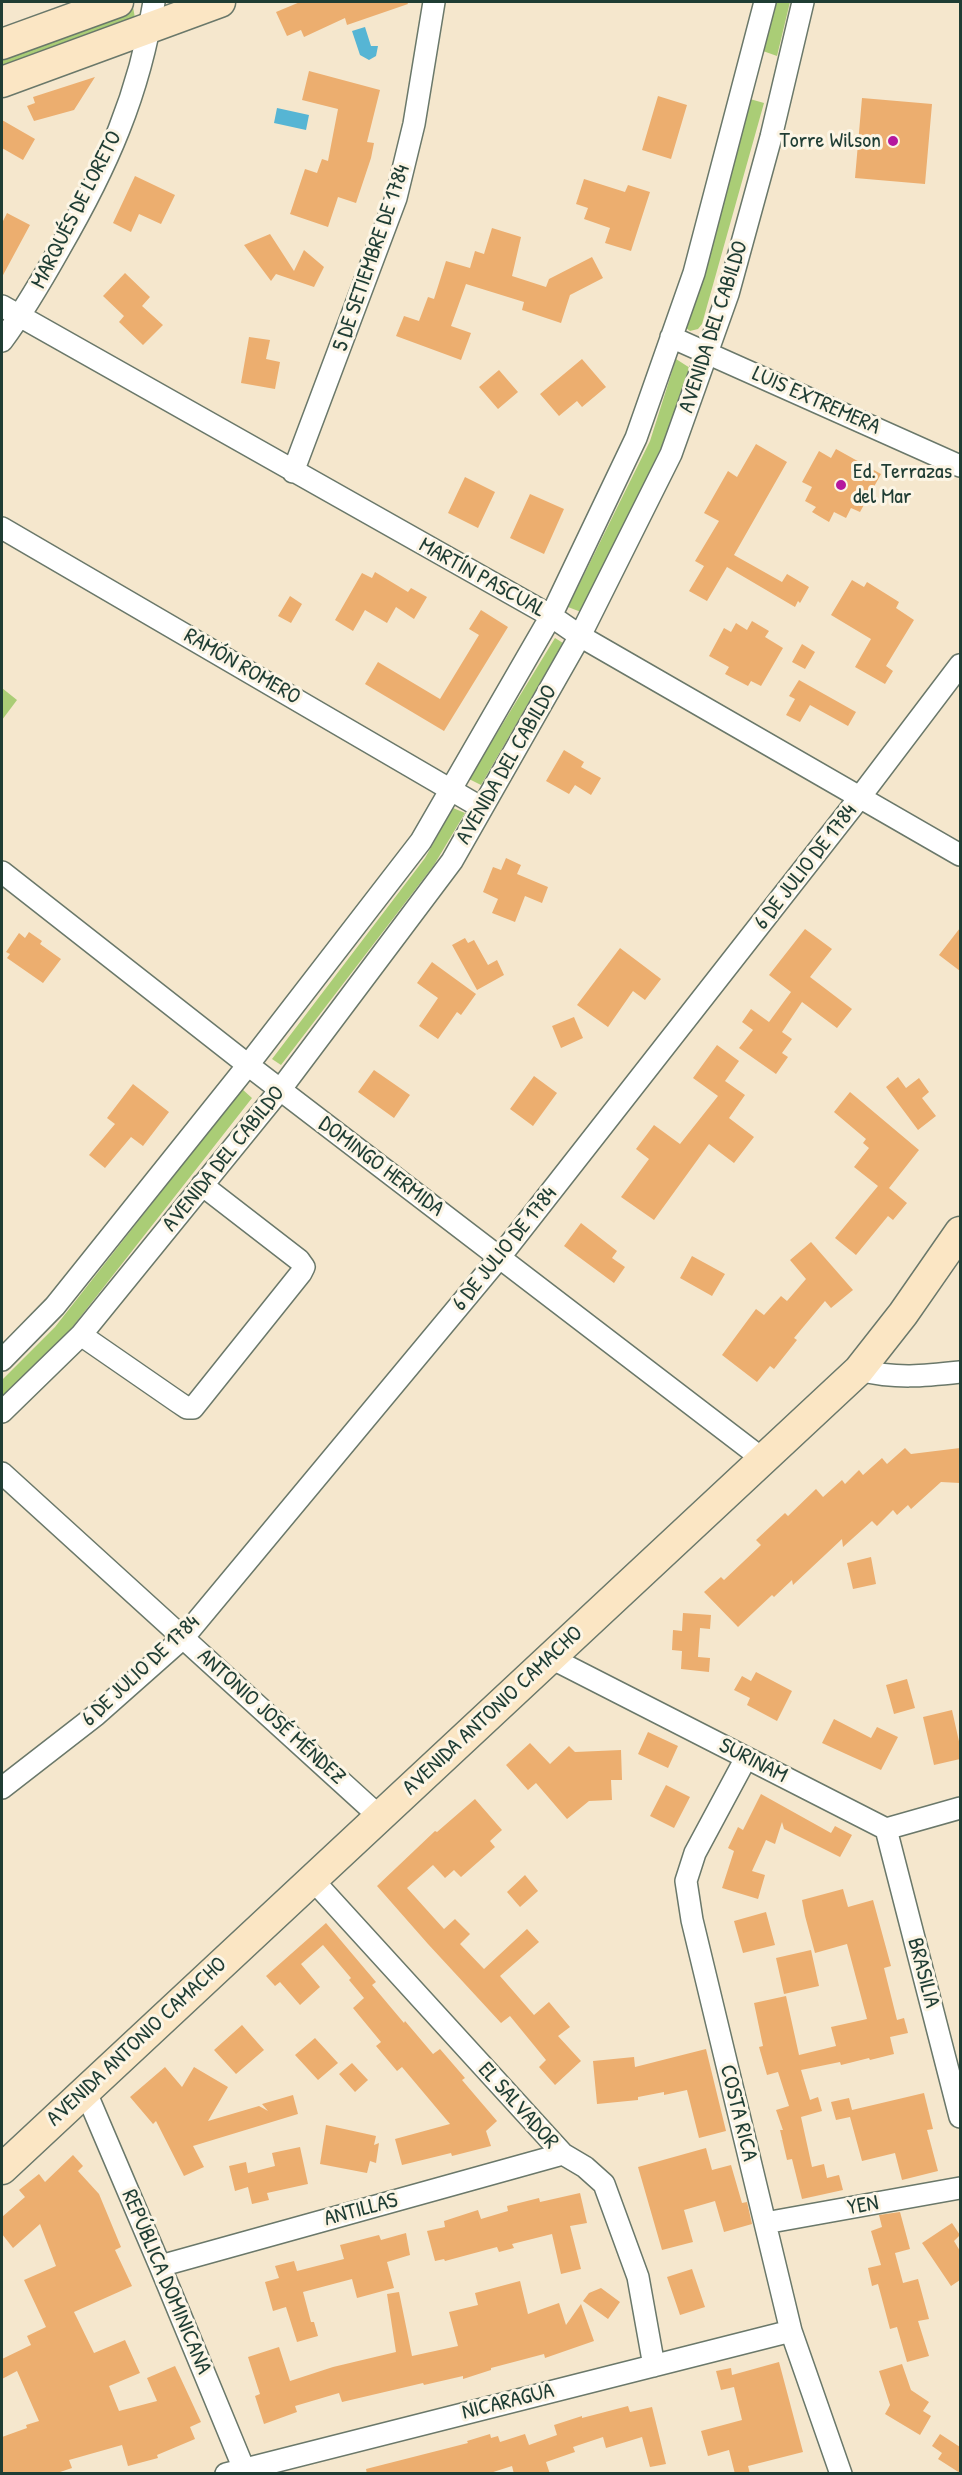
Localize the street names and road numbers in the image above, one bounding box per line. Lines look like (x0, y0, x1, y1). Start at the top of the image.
street label: MARQUÉS DE LORETO (26, 127, 128, 293)
street label: 5 DE SETIEMBRE DE 1784 (328, 161, 416, 355)
street label: AVENIDA DEL CABILDO (674, 238, 754, 416)
street label: LUIS EXTREMERA (748, 361, 884, 441)
street label: MARTÍN PASCUAL (414, 532, 550, 624)
street label: RAMÓN ROMERO (179, 623, 305, 711)
street label: AVENIDA DEL CABILDO (451, 681, 563, 849)
street label: 6 DE JULIO DE 1784 (749, 799, 863, 935)
street label: AVENIDA DEL CABILDO (157, 1081, 291, 1237)
street label: DOMINGO HERMIDA (313, 1111, 449, 1223)
street label: 6 DE JULIO DE 1784 (447, 1182, 563, 1316)
street label: 6 DE JULIO DE 1784 (76, 1610, 206, 1732)
street label: AVENIDA ANTONIO CAMACHO (398, 1621, 588, 1801)
street label: ANTONIO JOSÉ MÉNDEZ (191, 1644, 351, 1790)
street label: SURINAM (715, 1733, 791, 1789)
street label: BRASILIA (901, 1935, 945, 2011)
street label: AVENIDA ANTONIO CAMACHO (42, 1952, 232, 2132)
street label: EL SALVADOR (472, 2057, 564, 2155)
street label: COSTA RICA (713, 2062, 763, 2164)
street label: REPÚBLICA DOMINICANA (115, 2186, 217, 2378)
street label: ANTILLAS (321, 2188, 401, 2232)
street label: YEN (845, 2190, 881, 2222)
street label: NICARAGUA (459, 2378, 557, 2426)

